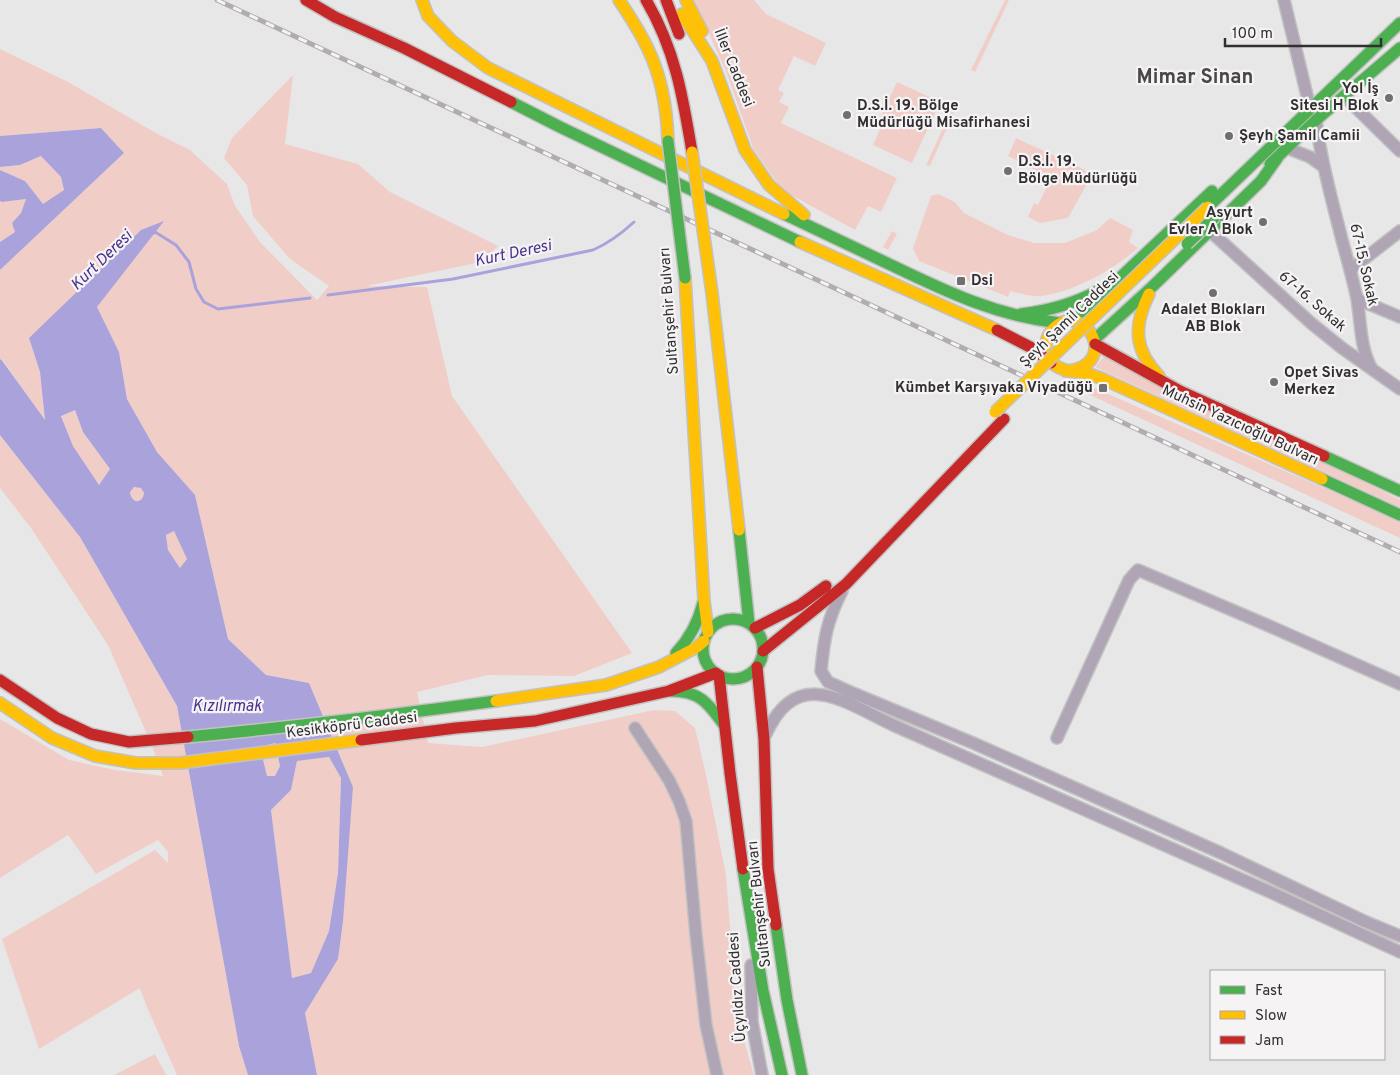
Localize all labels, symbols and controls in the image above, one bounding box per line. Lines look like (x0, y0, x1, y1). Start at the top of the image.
scale bar (1225, 15, 1381, 47)
text: 100 m (1232, 25, 1273, 44)
street label: İller Caddesi (709, 26, 758, 110)
district label: Mimar Sinan (1137, 65, 1253, 91)
place label: Yol İş Sitesi H Blok (1290, 79, 1379, 116)
marker: Yol İş Sitesi H Blok (1383, 92, 1395, 104)
place label: D.S.İ. 19. Bölge Müdürlüğü Misafirhanesi (857, 96, 1030, 133)
marker: D.S.İ. 19. Bölge Müdürlüğü Misafirhanesi (841, 109, 853, 121)
place label: Şeyh Şamil Camii (1239, 127, 1360, 146)
marker: Şeyh Şamil Camii (1223, 130, 1235, 142)
place label: D.S.İ. 19. Bölge Müdürlüğü (1018, 152, 1137, 189)
marker: D.S.İ. 19. Bölge Müdürlüğü (1002, 165, 1014, 177)
place label: Asyurt Evler A Blok (1168, 204, 1253, 240)
marker: Asyurt Evler A Blok (1257, 216, 1269, 228)
street label: 67-15. Sokak (1344, 222, 1382, 308)
water label: Kurt Deresi (67, 226, 138, 295)
water label: Kurt Deresi (473, 236, 554, 272)
street label: Sultanşehir Bulvarı (656, 247, 684, 375)
street label: 67-16. Sokak (1274, 267, 1350, 337)
street label: Şeyh Şamil Caddesi (1016, 268, 1124, 372)
place label: Dsi (971, 272, 993, 291)
marker: Dsi (955, 275, 967, 287)
marker: Adalet Blokları AB Blok (1207, 287, 1219, 299)
place label: Adalet Blokları AB Blok (1161, 301, 1265, 337)
place label: Opet Sivas Merkez (1284, 364, 1359, 400)
marker: Opet Sivas Merkez (1268, 376, 1280, 388)
place label: Kümbet Karşıyaka Viyadüğü (895, 379, 1093, 398)
street label: Muhsin Yazıcıoğlu Bulvarı (1159, 381, 1321, 471)
marker: Kümbet Karşıyaka Viyadüğü (1097, 382, 1109, 394)
water label: Kızılırmak (192, 697, 263, 717)
street label: Kesikköprü Caddesi (285, 709, 419, 743)
street label: Sultanşehir Bulvarı (744, 840, 776, 968)
street label: Üçyıldız Caddesi (724, 931, 751, 1043)
legend (1210, 970, 1385, 1060)
text: Fast (1255, 982, 1283, 1001)
text: Slow (1255, 1007, 1287, 1026)
text: Jam (1255, 1032, 1284, 1051)

